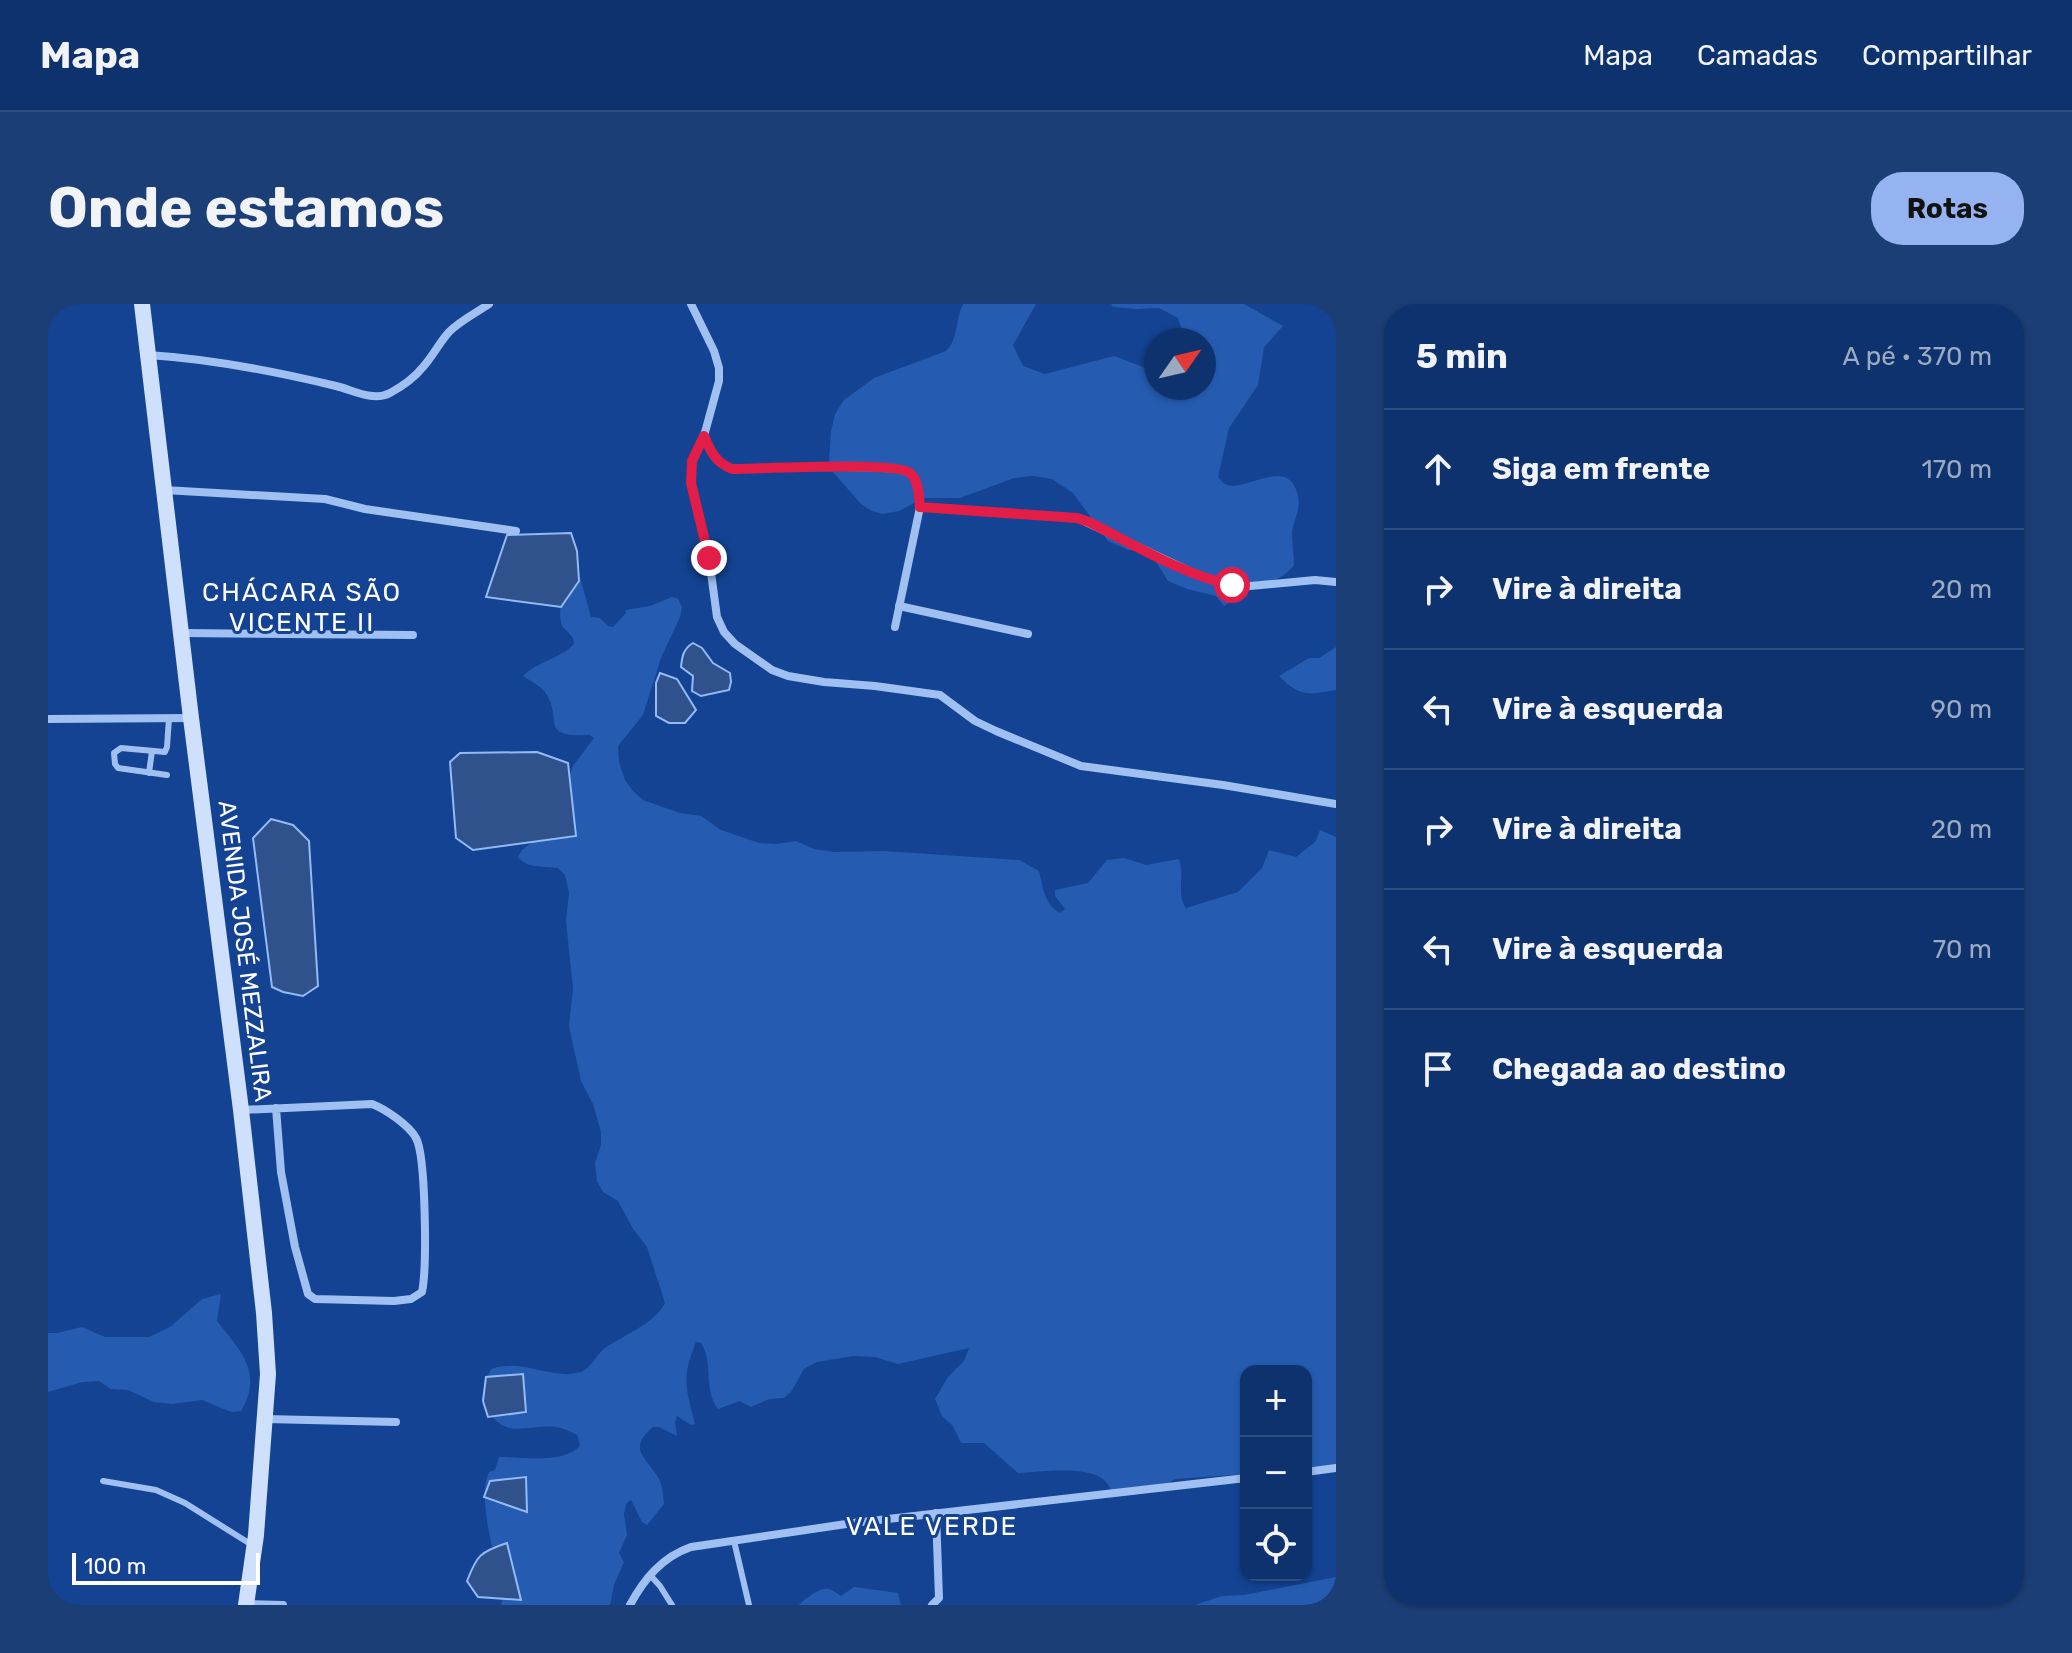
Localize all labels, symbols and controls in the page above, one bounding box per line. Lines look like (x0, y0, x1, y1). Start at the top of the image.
text: Mapa (40, 32, 140, 78)
text: Mapa (1583, 39, 1653, 72)
text: Camadas (1697, 39, 1818, 72)
text: Compartilhar (1862, 39, 2032, 72)
button: Rotas (1871, 172, 2024, 245)
text: Onde estamos (48, 175, 444, 241)
north arrow (1144, 328, 1216, 400)
text: 5 min (1416, 336, 1508, 377)
text: A pé · 370 m (1843, 341, 1992, 372)
icon: ahead (1416, 447, 1460, 491)
text: Siga em frente (1492, 451, 1710, 487)
text: 170 m (1922, 454, 1992, 485)
route end (691, 540, 727, 576)
route start (1214, 567, 1250, 603)
icon: right (1416, 567, 1460, 611)
text: Vire à direita (1492, 571, 1682, 607)
text: 20 m (1931, 574, 1992, 605)
district label: CHÁCARA SÃO VICENTE II (202, 577, 402, 638)
icon: left (1416, 687, 1460, 731)
text: Vire à esquerda (1492, 691, 1723, 727)
text: 90 m (1931, 694, 1992, 725)
street label: AVENIDA JOSÉ MEZZALIRA (213, 799, 277, 1103)
icon: right (1416, 807, 1460, 851)
text: Vire à direita (1492, 811, 1682, 847)
text: 20 m (1931, 814, 1992, 845)
icon: left (1416, 927, 1460, 971)
text: Vire à esquerda (1492, 931, 1723, 967)
text: 70 m (1933, 934, 1992, 965)
icon: arrive (1416, 1047, 1460, 1091)
text: Chegada ao destino (1492, 1051, 1786, 1087)
map controls (1240, 1365, 1312, 1581)
button: + (1240, 1365, 1312, 1437)
button: − (1240, 1437, 1312, 1509)
button: locate (1240, 1509, 1312, 1581)
district label: VALE VERDE (846, 1511, 1018, 1542)
scale bar (72, 1549, 260, 1585)
text: 100 m (84, 1553, 146, 1580)

